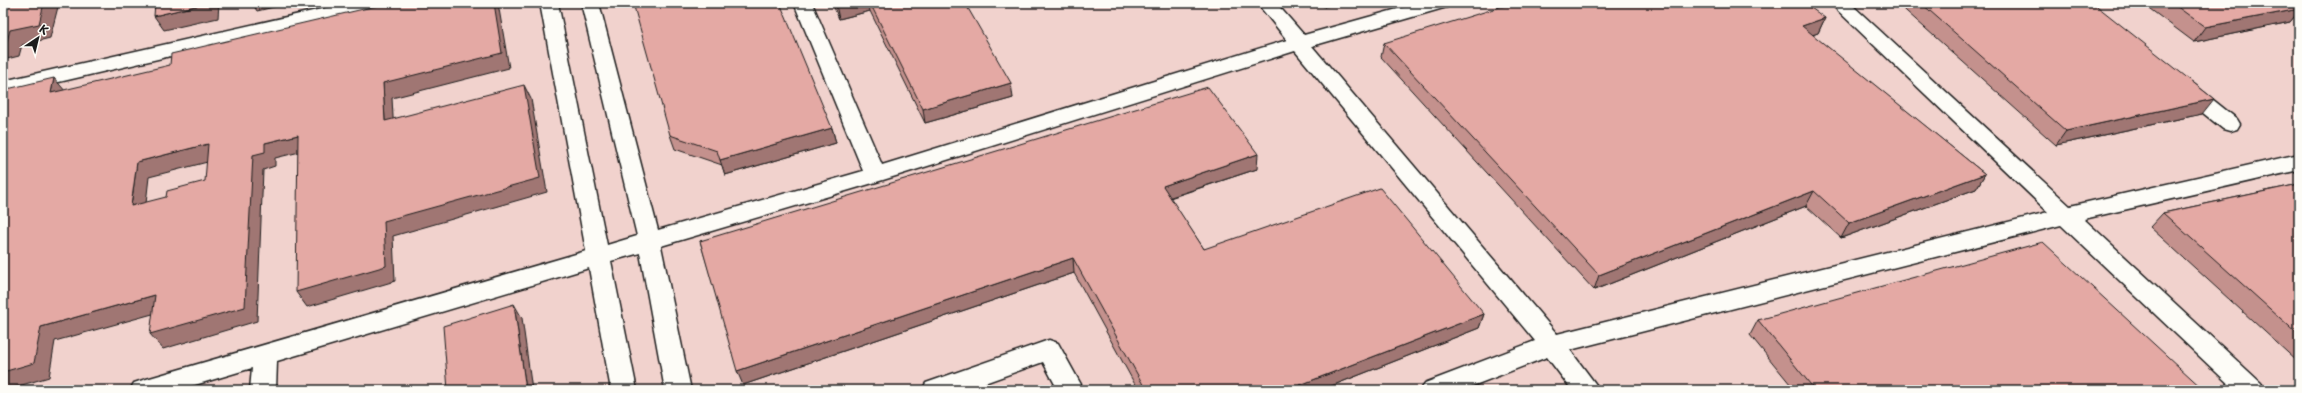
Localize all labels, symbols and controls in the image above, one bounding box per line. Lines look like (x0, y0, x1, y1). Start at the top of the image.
north arrow (18, 18, 58, 58)
text: K (36, 20, 52, 39)

